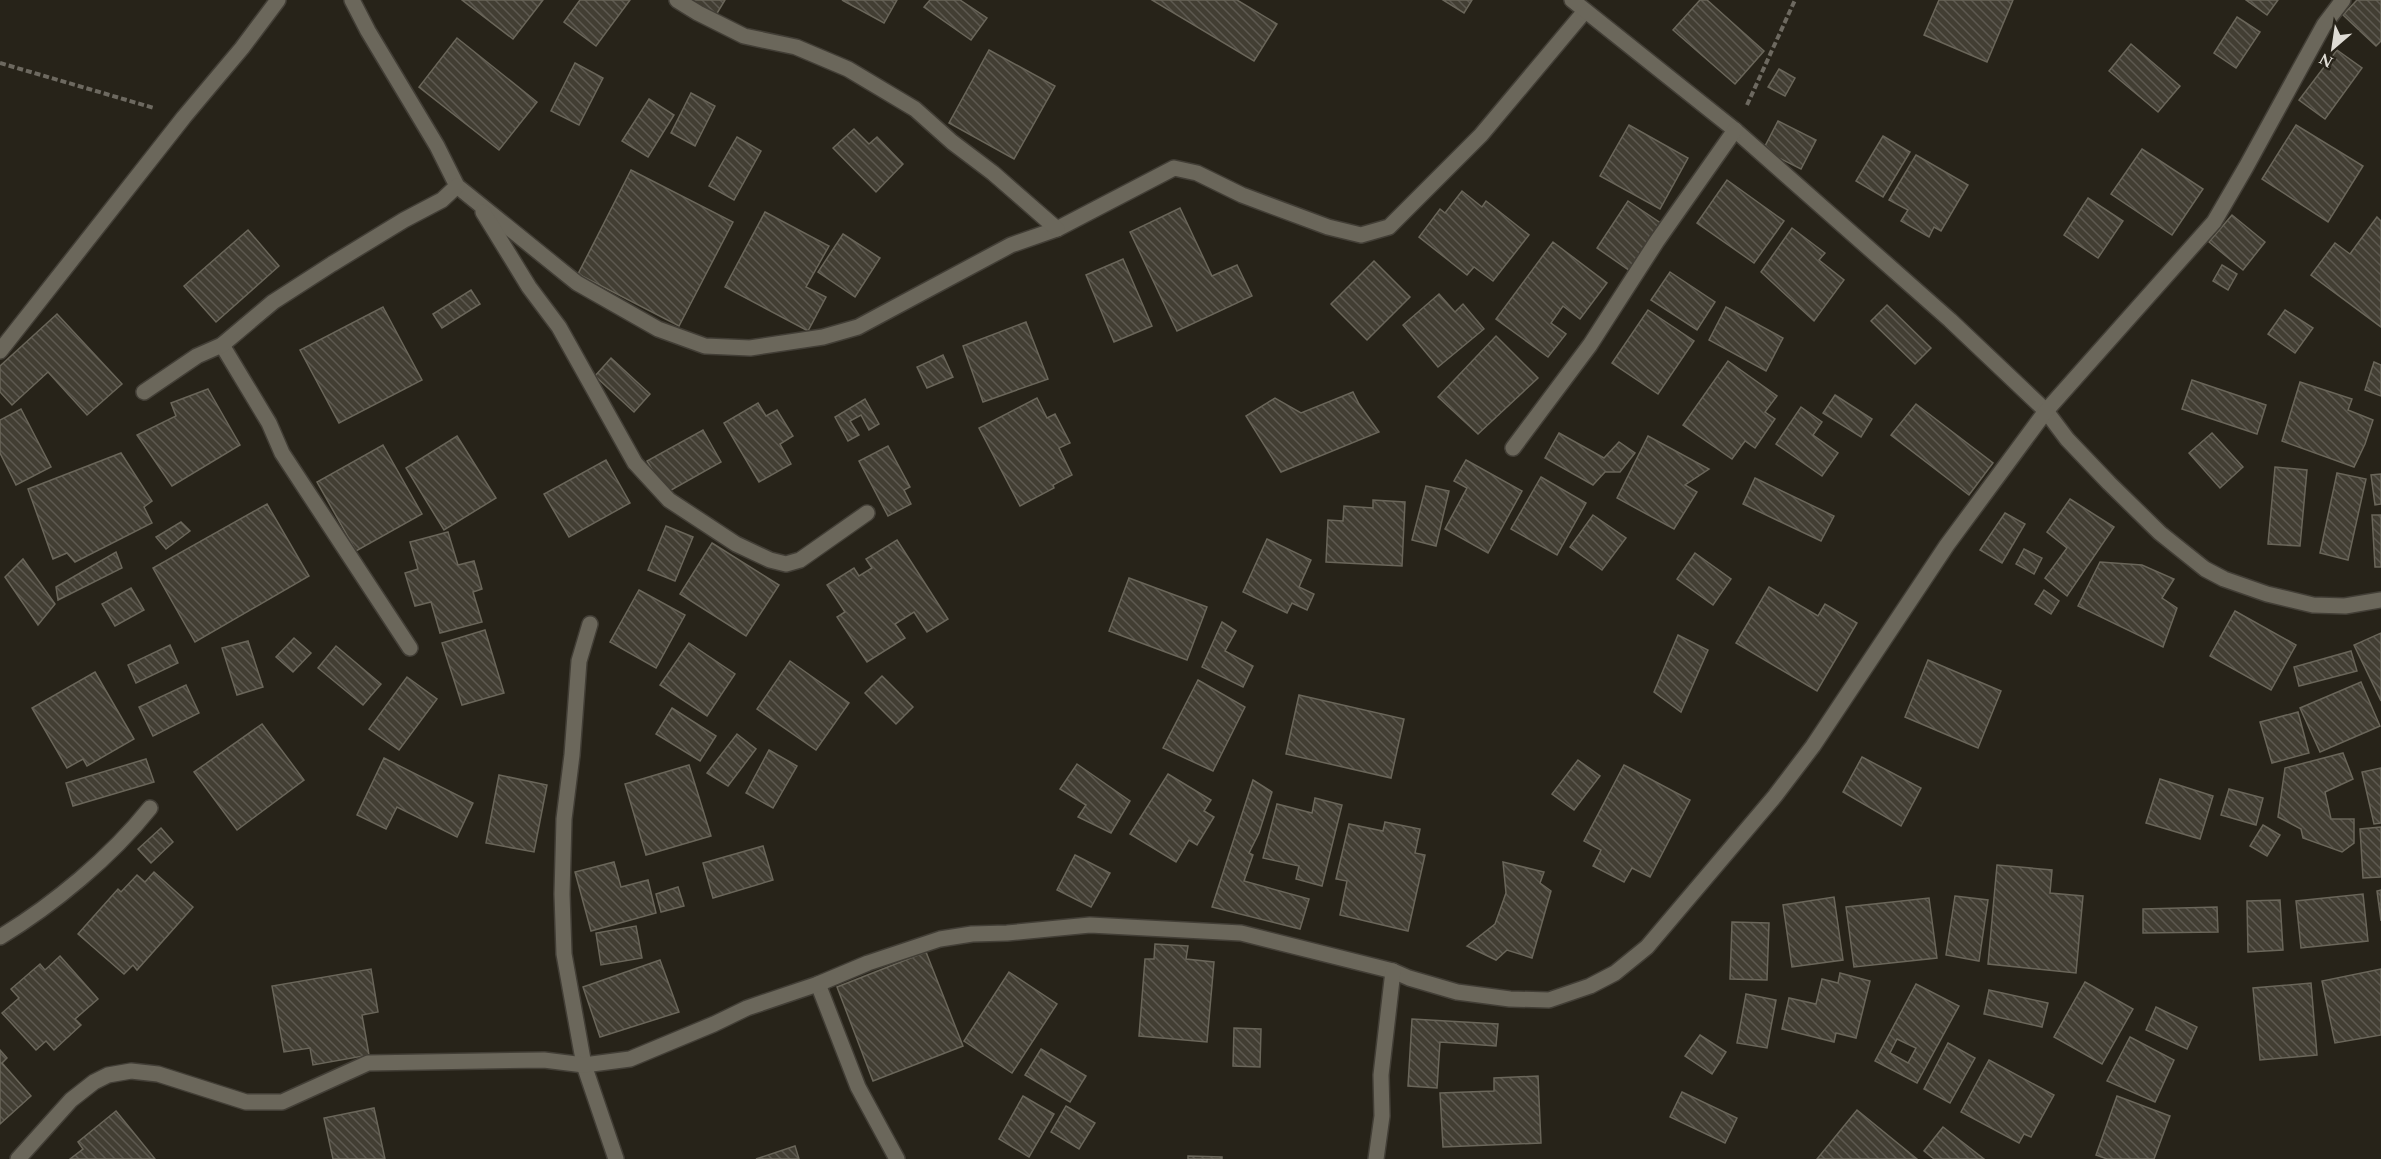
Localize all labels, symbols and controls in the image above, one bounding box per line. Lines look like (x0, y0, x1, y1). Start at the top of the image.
north arrow (2303, 18, 2363, 78)
text: N (2315, 47, 2338, 74)

